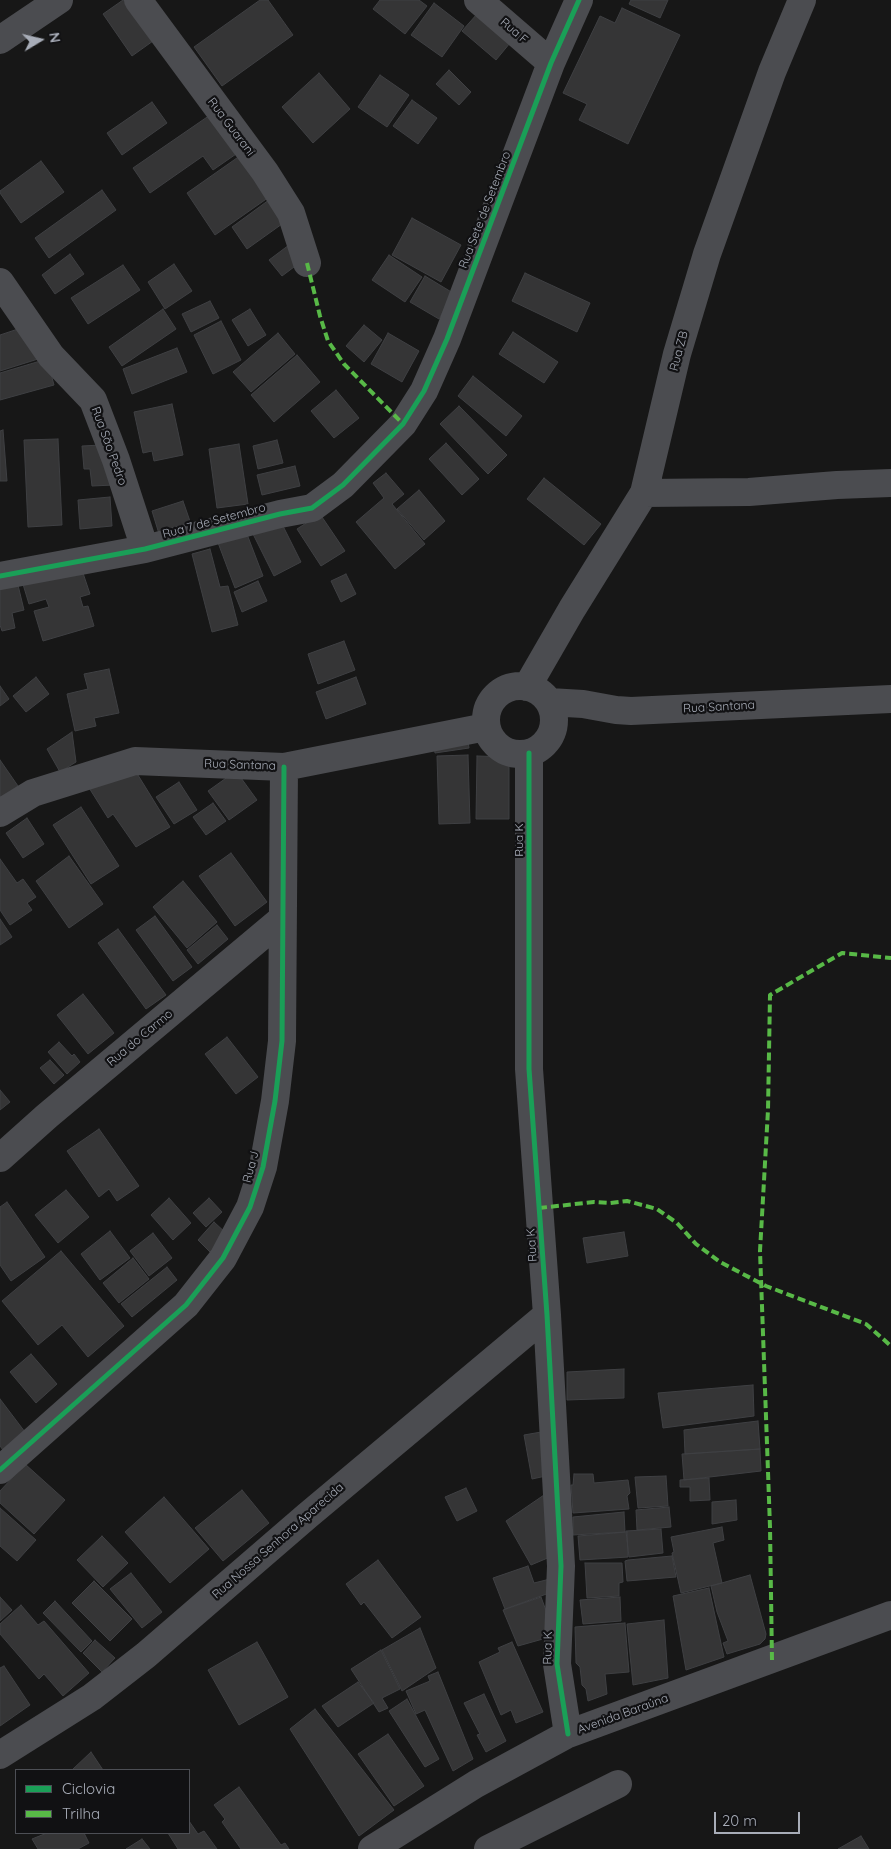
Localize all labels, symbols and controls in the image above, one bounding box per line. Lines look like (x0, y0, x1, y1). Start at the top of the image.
north arrow (15, 15, 65, 65)
street label: Rua F (497, 15, 531, 47)
text: N (45, 31, 65, 44)
street label: Rua Guarani (204, 95, 258, 159)
street label: Rua Sete de Setembro (456, 149, 514, 271)
street label: Rua ZB (667, 329, 691, 373)
street label: Rua São Pedro (88, 405, 130, 487)
street label: Rua 7 de Setembro (161, 500, 267, 542)
street label: Rua Santana (683, 698, 755, 716)
street label: Rua Santana (204, 757, 276, 773)
street label: Rua K (512, 823, 526, 857)
street label: Rua do Carmo (104, 1006, 176, 1070)
street label: Rua J (240, 1150, 262, 1184)
street label: Rua K (524, 1228, 540, 1262)
street label: Rua Nossa Senhora Aparecida (209, 1480, 347, 1602)
street label: Rua K (541, 1631, 555, 1665)
street label: Avenida Baraúna (576, 1691, 670, 1737)
legend (15, 1769, 190, 1834)
text: Ciclovia (62, 1779, 115, 1798)
scale bar (716, 1802, 802, 1834)
text: Trilha (62, 1804, 100, 1823)
text: 20 m (722, 1811, 757, 1830)

